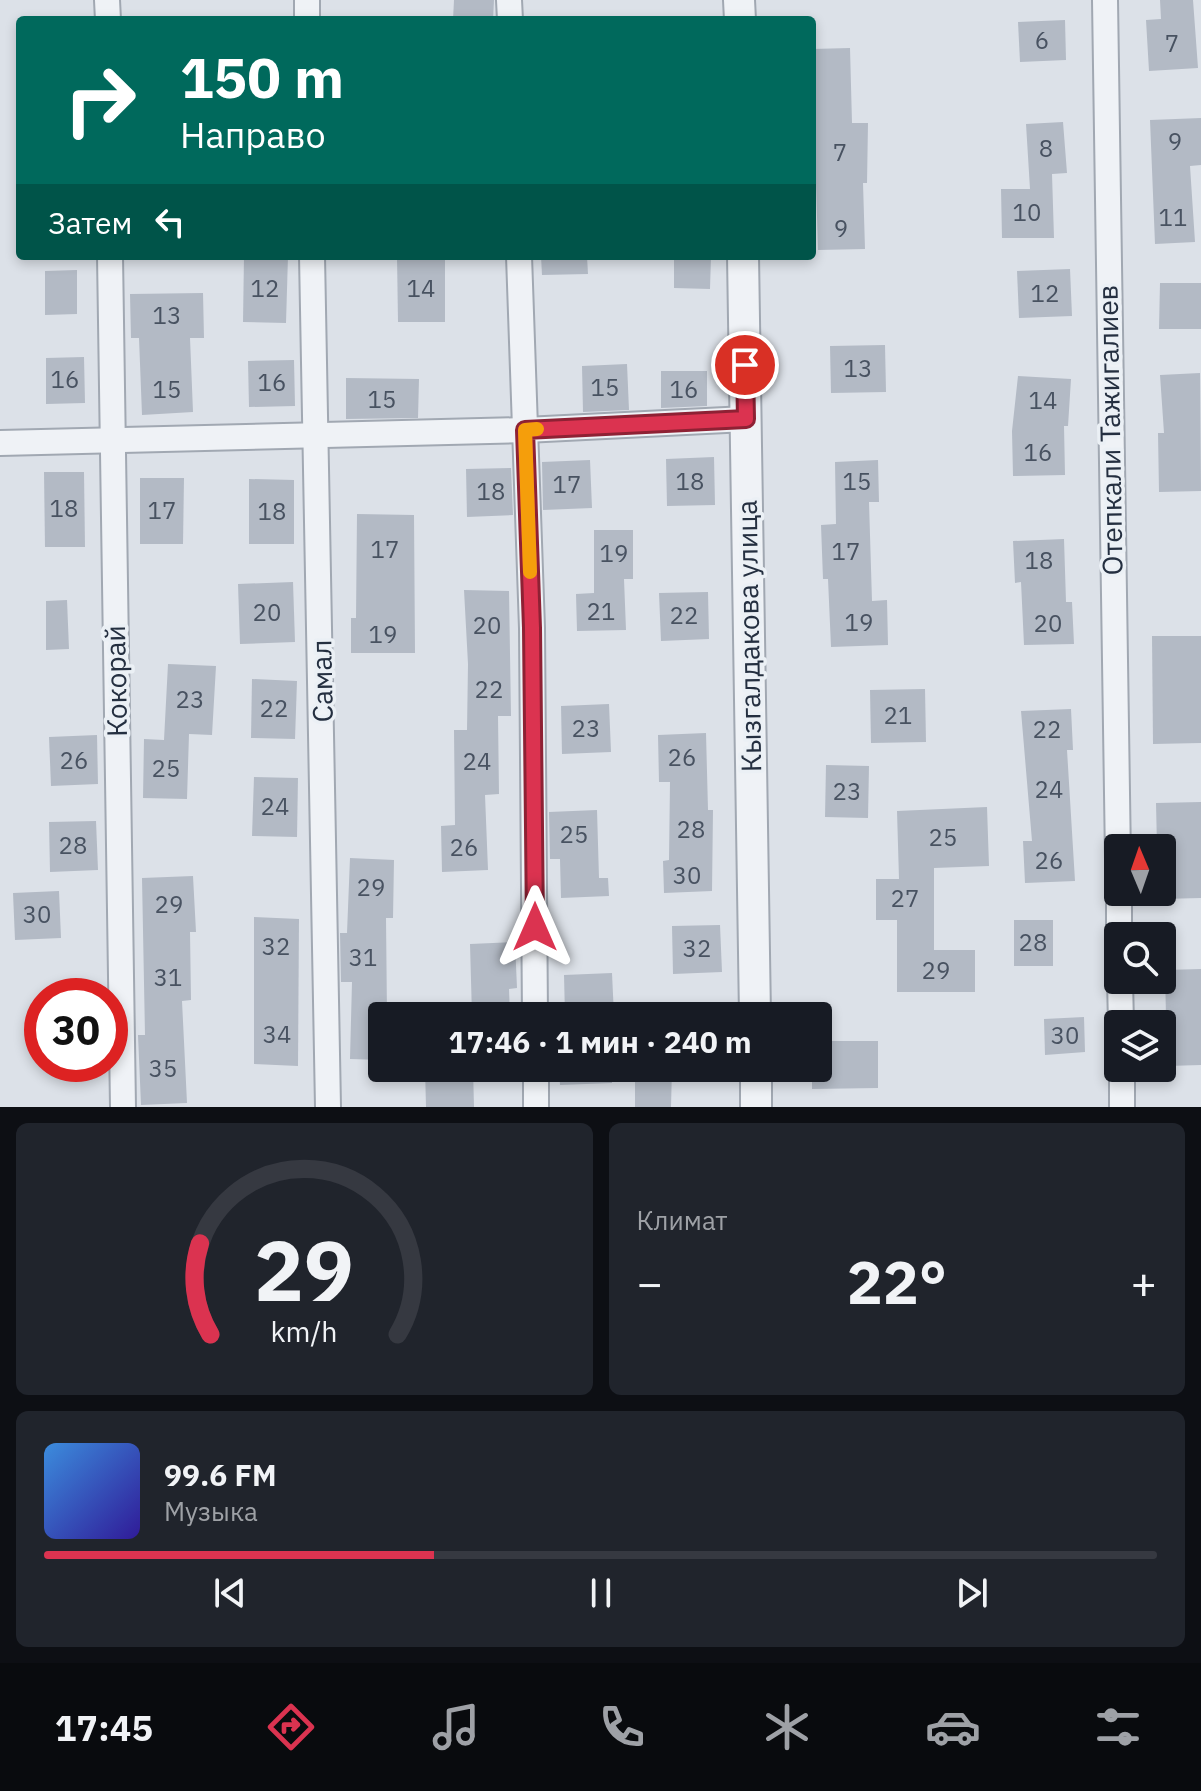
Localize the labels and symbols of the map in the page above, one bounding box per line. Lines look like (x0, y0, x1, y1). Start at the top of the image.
house number: 6 (1035, 24, 1049, 56)
house number: 7 (1165, 27, 1179, 59)
house number: 9 (1168, 125, 1182, 157)
house number: 8 (1039, 132, 1053, 164)
house number: 7 (833, 136, 847, 168)
house number: 10 (1013, 196, 1041, 228)
house number: 11 (1159, 201, 1187, 233)
house number: 9 (834, 212, 848, 244)
house number: 12 (251, 272, 279, 304)
house number: 14 (407, 272, 435, 304)
house number: 12 (1031, 277, 1059, 309)
street label: Отепкали Тажигалиев (1088, 284, 1131, 576)
house number: 13 (153, 299, 181, 331)
pin (711, 331, 779, 399)
house number: 13 (844, 352, 872, 384)
house number: 16 (51, 363, 79, 395)
house number: 16 (258, 366, 286, 398)
house number: 15 (591, 371, 619, 403)
house number: 15 (153, 373, 181, 405)
house number: 16 (670, 373, 698, 405)
house number: 15 (368, 383, 396, 415)
house number: 14 (1029, 384, 1057, 416)
house number: 16 (1024, 436, 1052, 468)
house number: 18 (676, 465, 704, 497)
house number: 15 (843, 465, 871, 497)
house number: 17 (553, 468, 581, 500)
house number: 18 (477, 475, 505, 507)
house number: 18 (50, 492, 78, 524)
house number: 17 (148, 494, 176, 526)
house number: 18 (258, 495, 286, 527)
street label: Кызгалдакова улица (728, 500, 769, 772)
house number: 17 (371, 533, 399, 565)
house number: 17 (832, 535, 860, 567)
house number: 19 (600, 537, 628, 569)
house number: 18 (1025, 544, 1053, 576)
house number: 21 (587, 595, 615, 627)
house number: 20 (253, 596, 281, 628)
house number: 22 (670, 599, 698, 631)
house number: 19 (845, 606, 873, 638)
house number: 20 (1034, 607, 1062, 639)
house number: 20 (473, 609, 501, 641)
house number: 19 (369, 618, 397, 650)
street label: Кокорай (96, 625, 135, 737)
street label: Самал (302, 639, 341, 723)
house number: 22 (475, 673, 503, 705)
house number: 23 (176, 683, 204, 715)
house number: 22 (260, 692, 288, 724)
house number: 21 (884, 699, 912, 731)
house number: 23 (572, 712, 600, 744)
house number: 22 (1033, 713, 1061, 745)
house number: 26 (668, 741, 696, 773)
house number: 26 (60, 744, 88, 776)
house number: 24 (463, 745, 491, 777)
house number: 25 (152, 752, 180, 784)
house number: 24 (1035, 773, 1063, 805)
house number: 23 (833, 775, 861, 807)
house number: 24 (261, 790, 289, 822)
house number: 28 (677, 813, 705, 845)
house number: 25 (560, 818, 588, 850)
house number: 25 (929, 821, 957, 853)
house number: 28 (59, 829, 87, 861)
house number: 26 (450, 831, 478, 863)
north arrow (1104, 834, 1176, 906)
house number: 26 (1035, 844, 1063, 876)
house number: 30 (673, 859, 701, 891)
house number: 29 (357, 871, 385, 903)
house number: 27 (891, 882, 919, 914)
position arrow (493, 885, 577, 969)
house number: 29 (155, 888, 183, 920)
house number: 30 (23, 898, 51, 930)
house number: 28 (1019, 926, 1047, 958)
house number: 32 (262, 930, 290, 962)
house number: 32 (683, 932, 711, 964)
house number: 31 (349, 941, 377, 973)
house number: 29 (922, 954, 950, 986)
house number: 31 (154, 961, 182, 993)
speed limit sign: 30 (24, 978, 128, 1082)
house number: 34 (263, 1018, 291, 1050)
house number: 30 (1051, 1019, 1079, 1051)
house number: 35 (149, 1052, 177, 1084)

